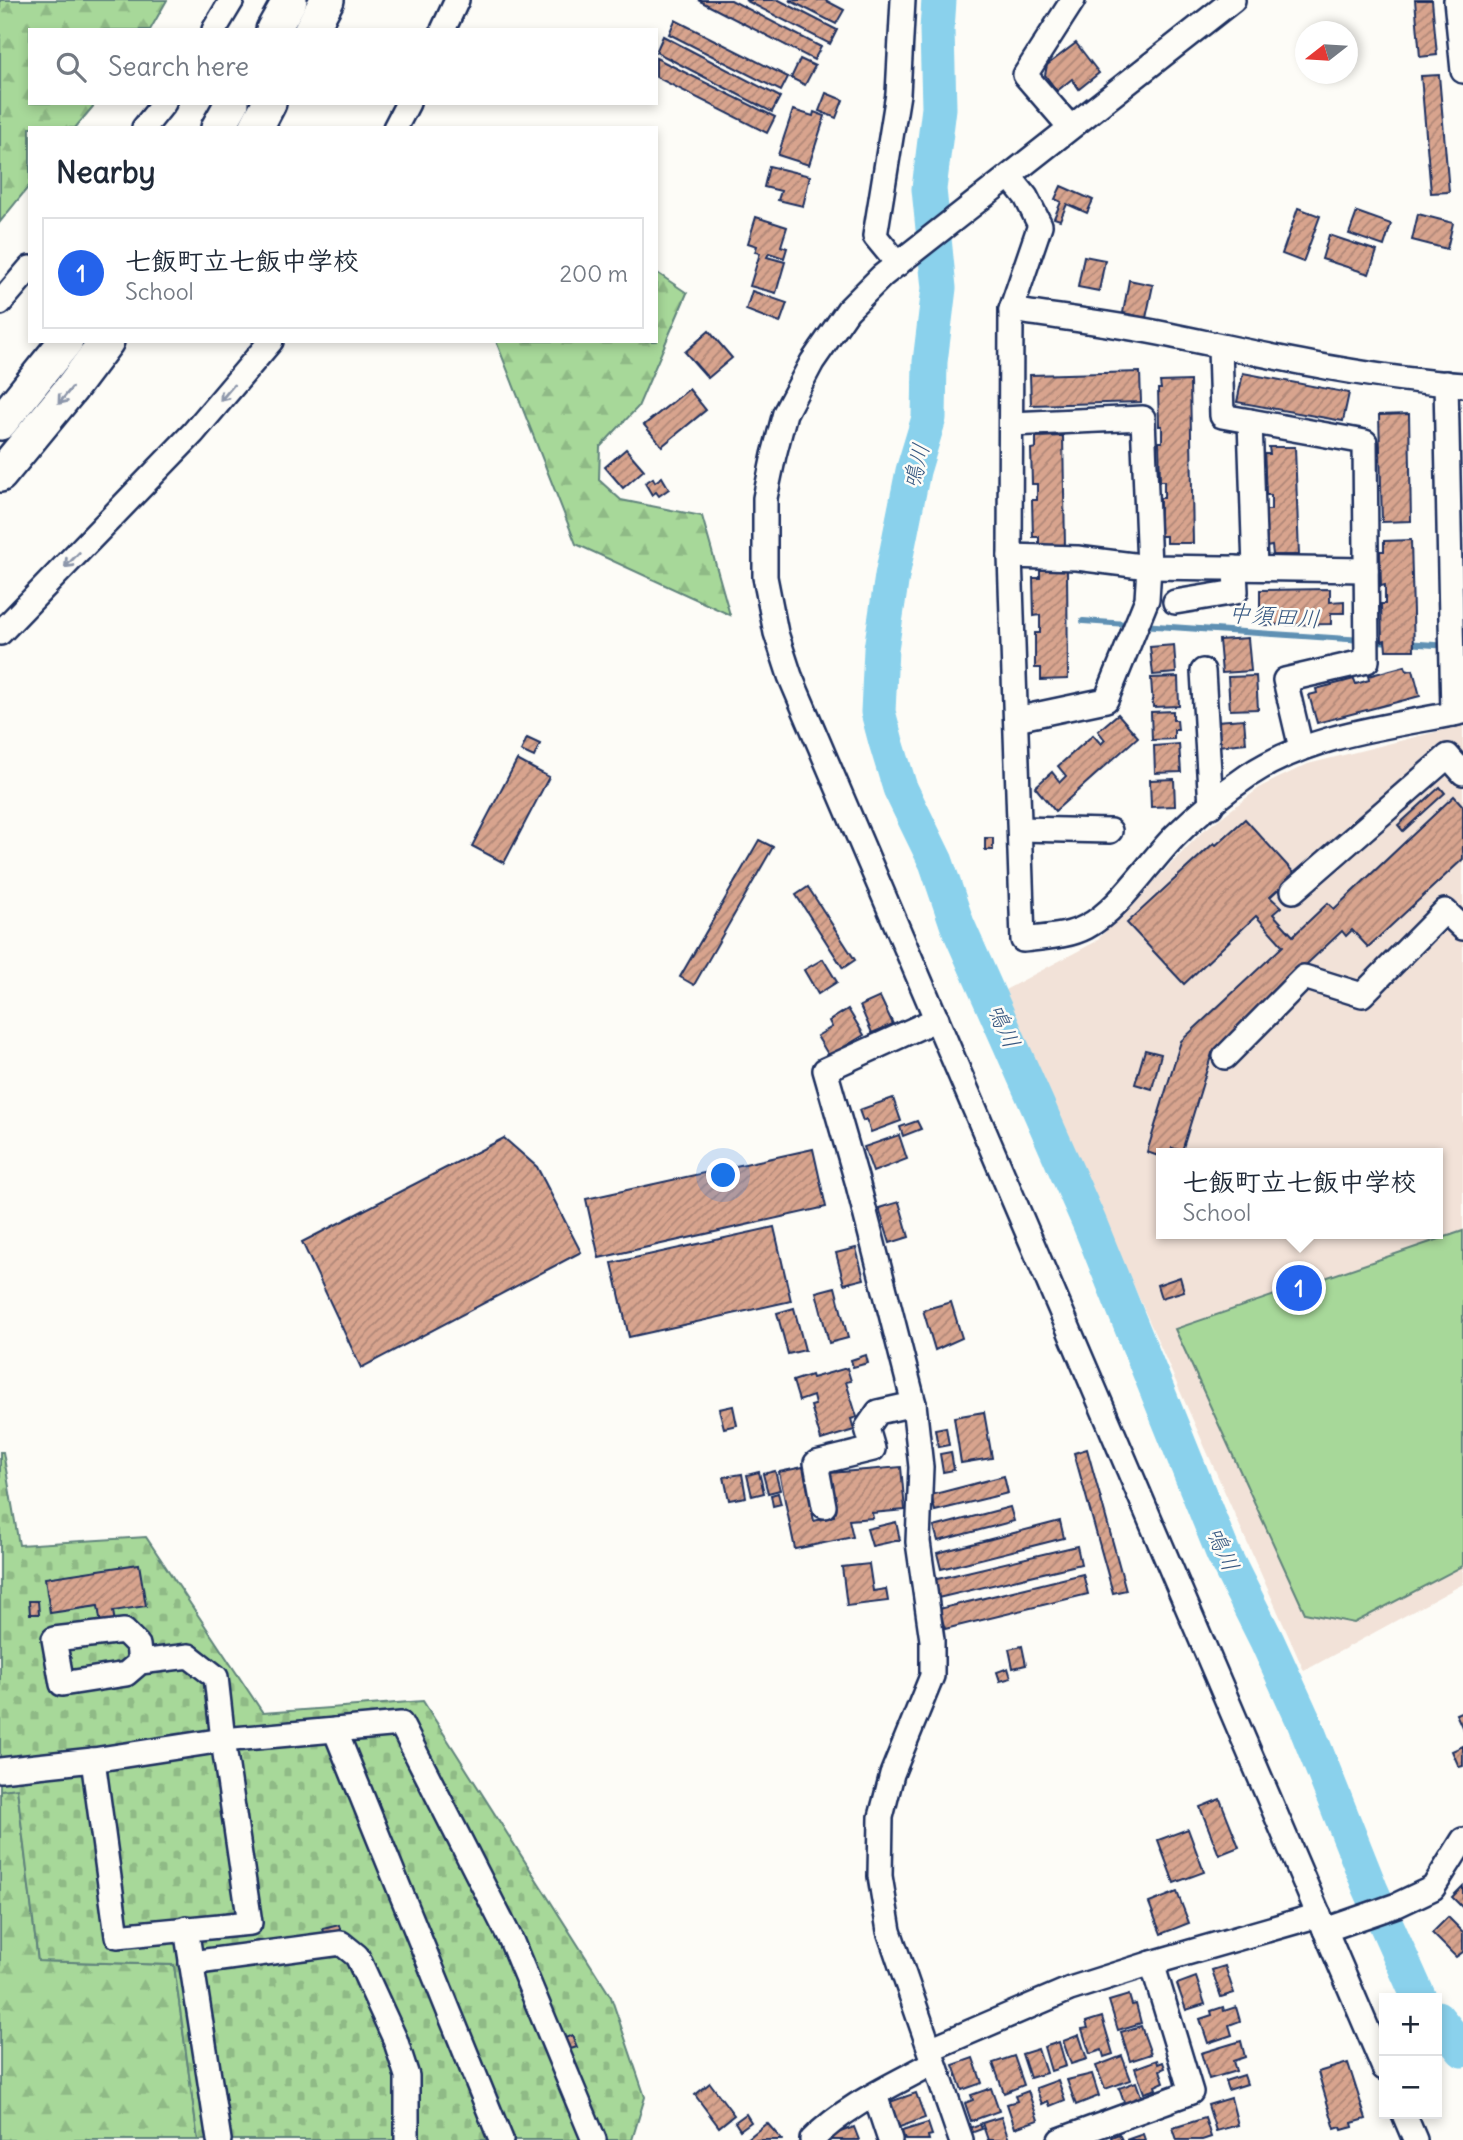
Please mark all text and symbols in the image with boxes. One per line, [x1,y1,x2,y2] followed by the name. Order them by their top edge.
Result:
[1295,21,1358,84] north arrow
[28,28,658,105] search box
[52,48,90,86] icon: search
[108,50,249,83] text: Search here
[56,153,156,191] text: Nearby
[125,244,359,277] text: 七飯町立七飯中学校
[76,259,86,288] text: 1
[559,259,628,288] text: 200 m
[125,277,194,306] text: School
[219,384,235,402] one-way arrow
[58,386,73,404] one-way arrow
[896,440,935,492] water label: 鳴川
[64,551,81,568] one-way arrow
[1227,598,1321,633] water label: 中須田川
[982,999,1027,1053] water label: 鳴川
[1156,1148,1443,1239] popup
[706,1158,740,1192] your location
[1182,1165,1417,1198] text: 七飯町立七飯中学校
[1182,1198,1251,1227] text: School
[1276,1262,1322,1314] pin: 1
[1201,1522,1246,1576] water label: 鳴川
[1379,1993,1442,2119] map controls
[1379,1993,1442,2056] button: +
[1379,2056,1442,2119] button: −

